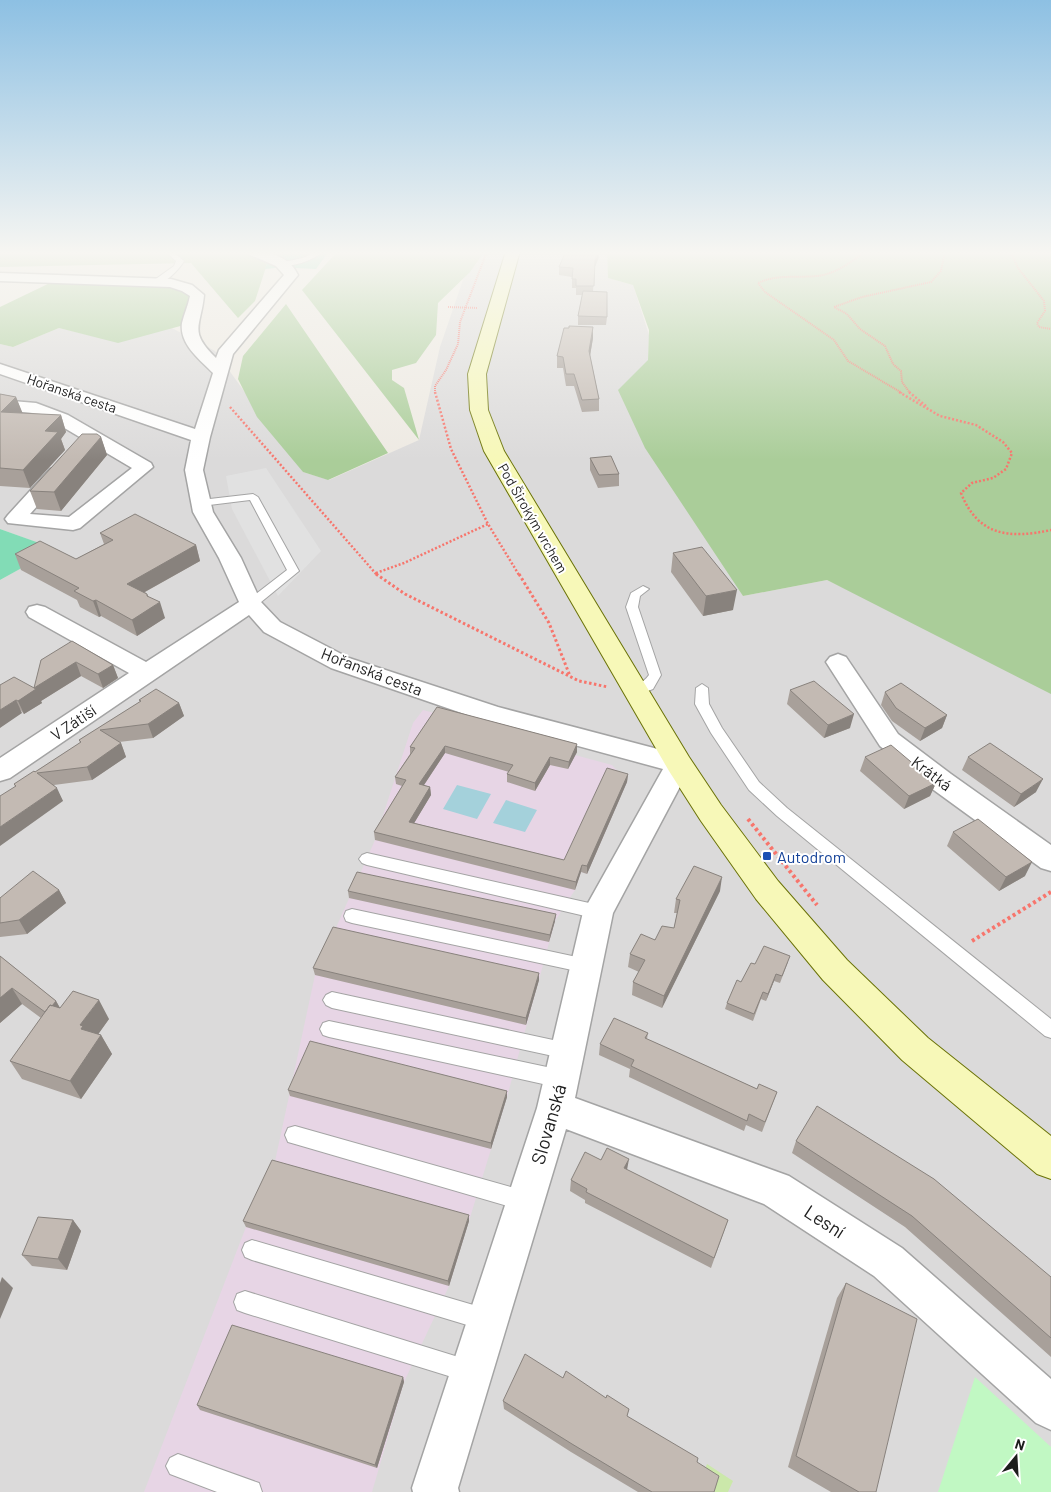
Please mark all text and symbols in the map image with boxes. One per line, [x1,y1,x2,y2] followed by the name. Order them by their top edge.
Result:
[25,370,119,416] street label: Hořanská cesta
[495,460,571,576] street label: Pod Širokým vrchem
[319,643,425,699] street label: Hořanská cesta
[47,700,100,744] street label: V Zátiší
[908,752,956,794] street label: Krátká
[777,847,846,866] place label: Autodrom
[761,850,773,862] marker: Autodrom
[526,1081,570,1167] street label: Slovanská
[800,1199,850,1243] street label: Lesní
[991,1432,1041,1482] north arrow
[1013,1435,1027,1454] text: N

